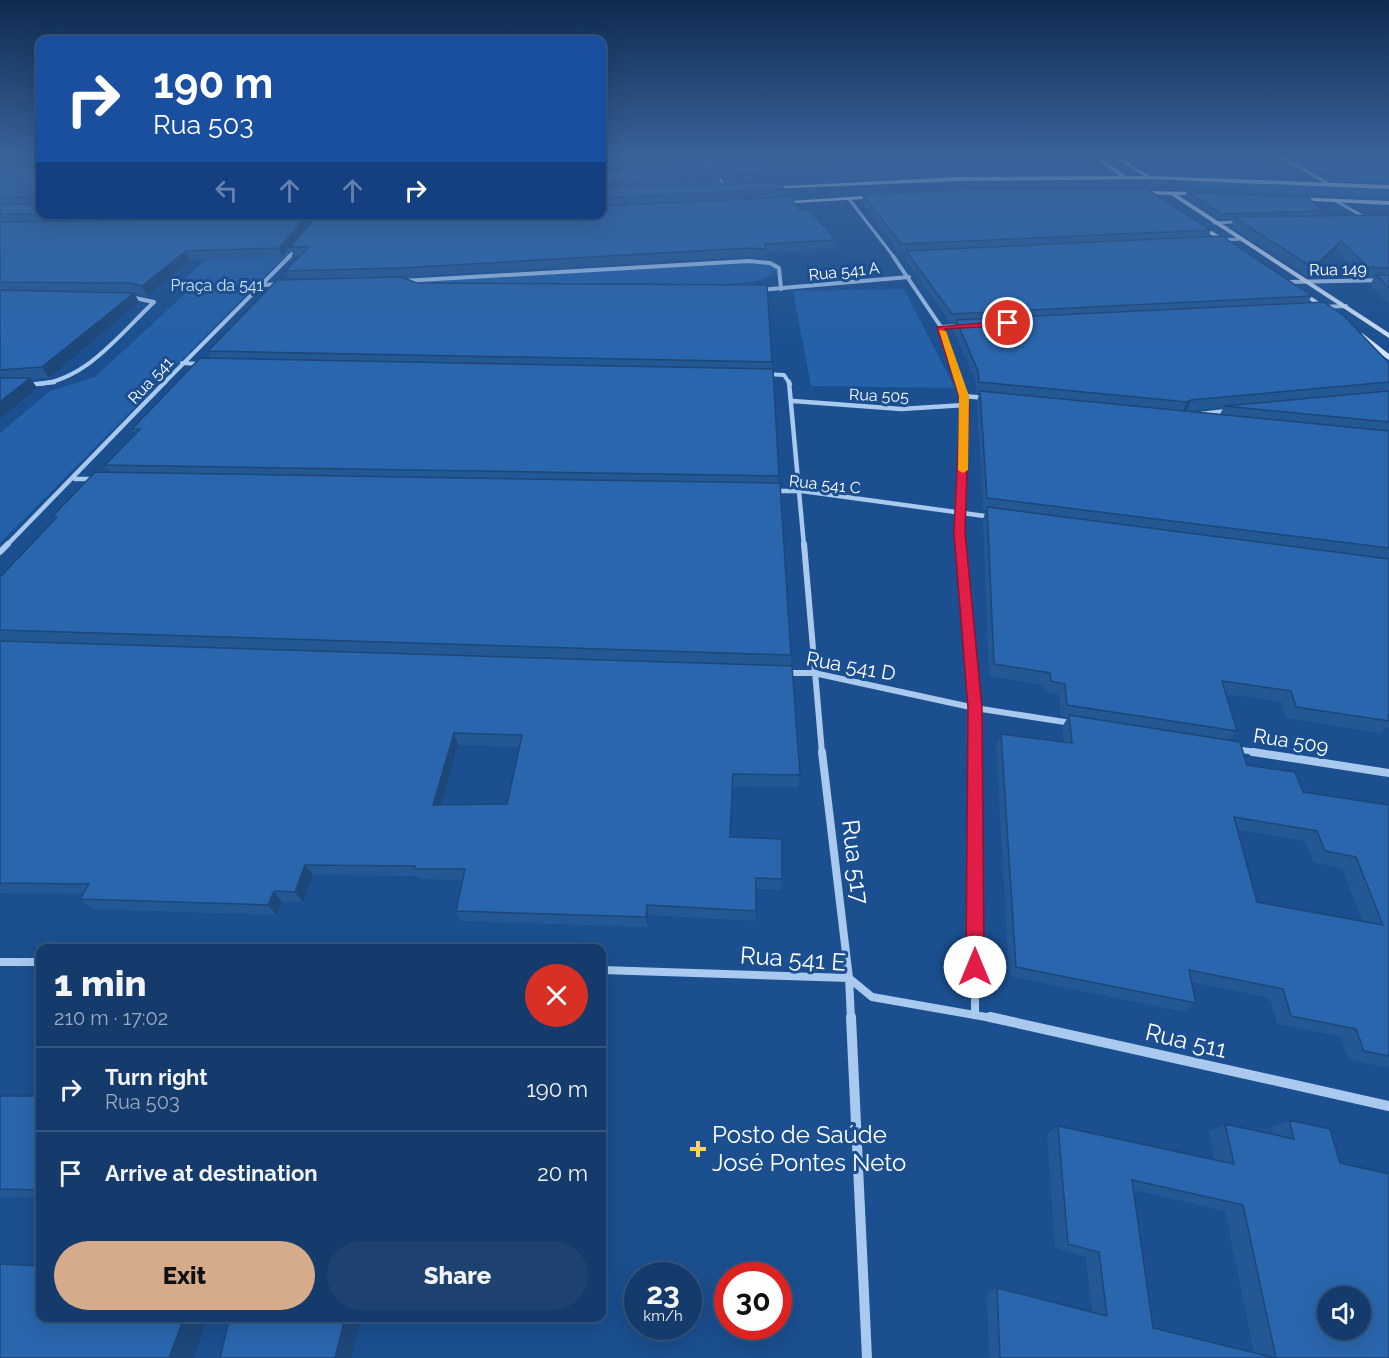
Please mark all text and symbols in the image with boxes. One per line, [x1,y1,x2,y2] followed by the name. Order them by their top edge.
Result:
[153,59,273,108] text: 190 m
[54,60,132,138] icon: right
[153,109,254,140] text: Rua 503
[210,174,243,207] icon: left
[273,174,306,207] icon: ahead
[336,174,369,207] icon: ahead
[399,174,432,207] icon: right
[808,258,881,285] street label: Rua 541 A
[1309,259,1367,280] street label: Rua 149
[171,276,264,295] park label: Praça da 541
[982,297,1033,348] pin
[991,306,1024,339] icon: arrive
[124,353,177,408] street label: Rua 541
[849,385,909,406] street label: Rua 505
[788,471,862,498] street label: Rua 541 C
[804,646,898,686] street label: Rua 541 D
[1252,723,1330,759] street label: Rua 509
[836,818,875,906] street label: Rua 517
[943,935,1007,999] position arrow
[739,940,847,977] street label: Rua 541 E
[54,962,146,1004] text: 1 min
[525,964,588,1027] button: close
[54,1006,168,1030] text: 210 m · 17:02
[1143,1017,1230,1064] street label: Rua 511
[105,1064,208,1090] text: Turn right
[54,1073,87,1106] icon: right
[526,1076,588,1102] text: 190 m
[105,1090,180,1114] text: Rua 503
[712,1120,906,1177] place label: Posto de Saúde José Pontes Neto
[689,1140,707,1158] marker: Posto de Saúde José Pontes Neto
[54,1157,87,1190] icon: arrive
[105,1160,318,1186] text: Arrive at destination
[537,1160,588,1186] text: 20 m
[54,1241,315,1310] button: Exit
[327,1241,588,1310] button: Share
[714,1262,792,1340] speed limit sign: 30
[646,1276,680,1311] text: 23
[1317,1286,1371,1340] map controls
[1317,1286,1371,1340] button: sound
[643,1307,683,1325] text: km/h

